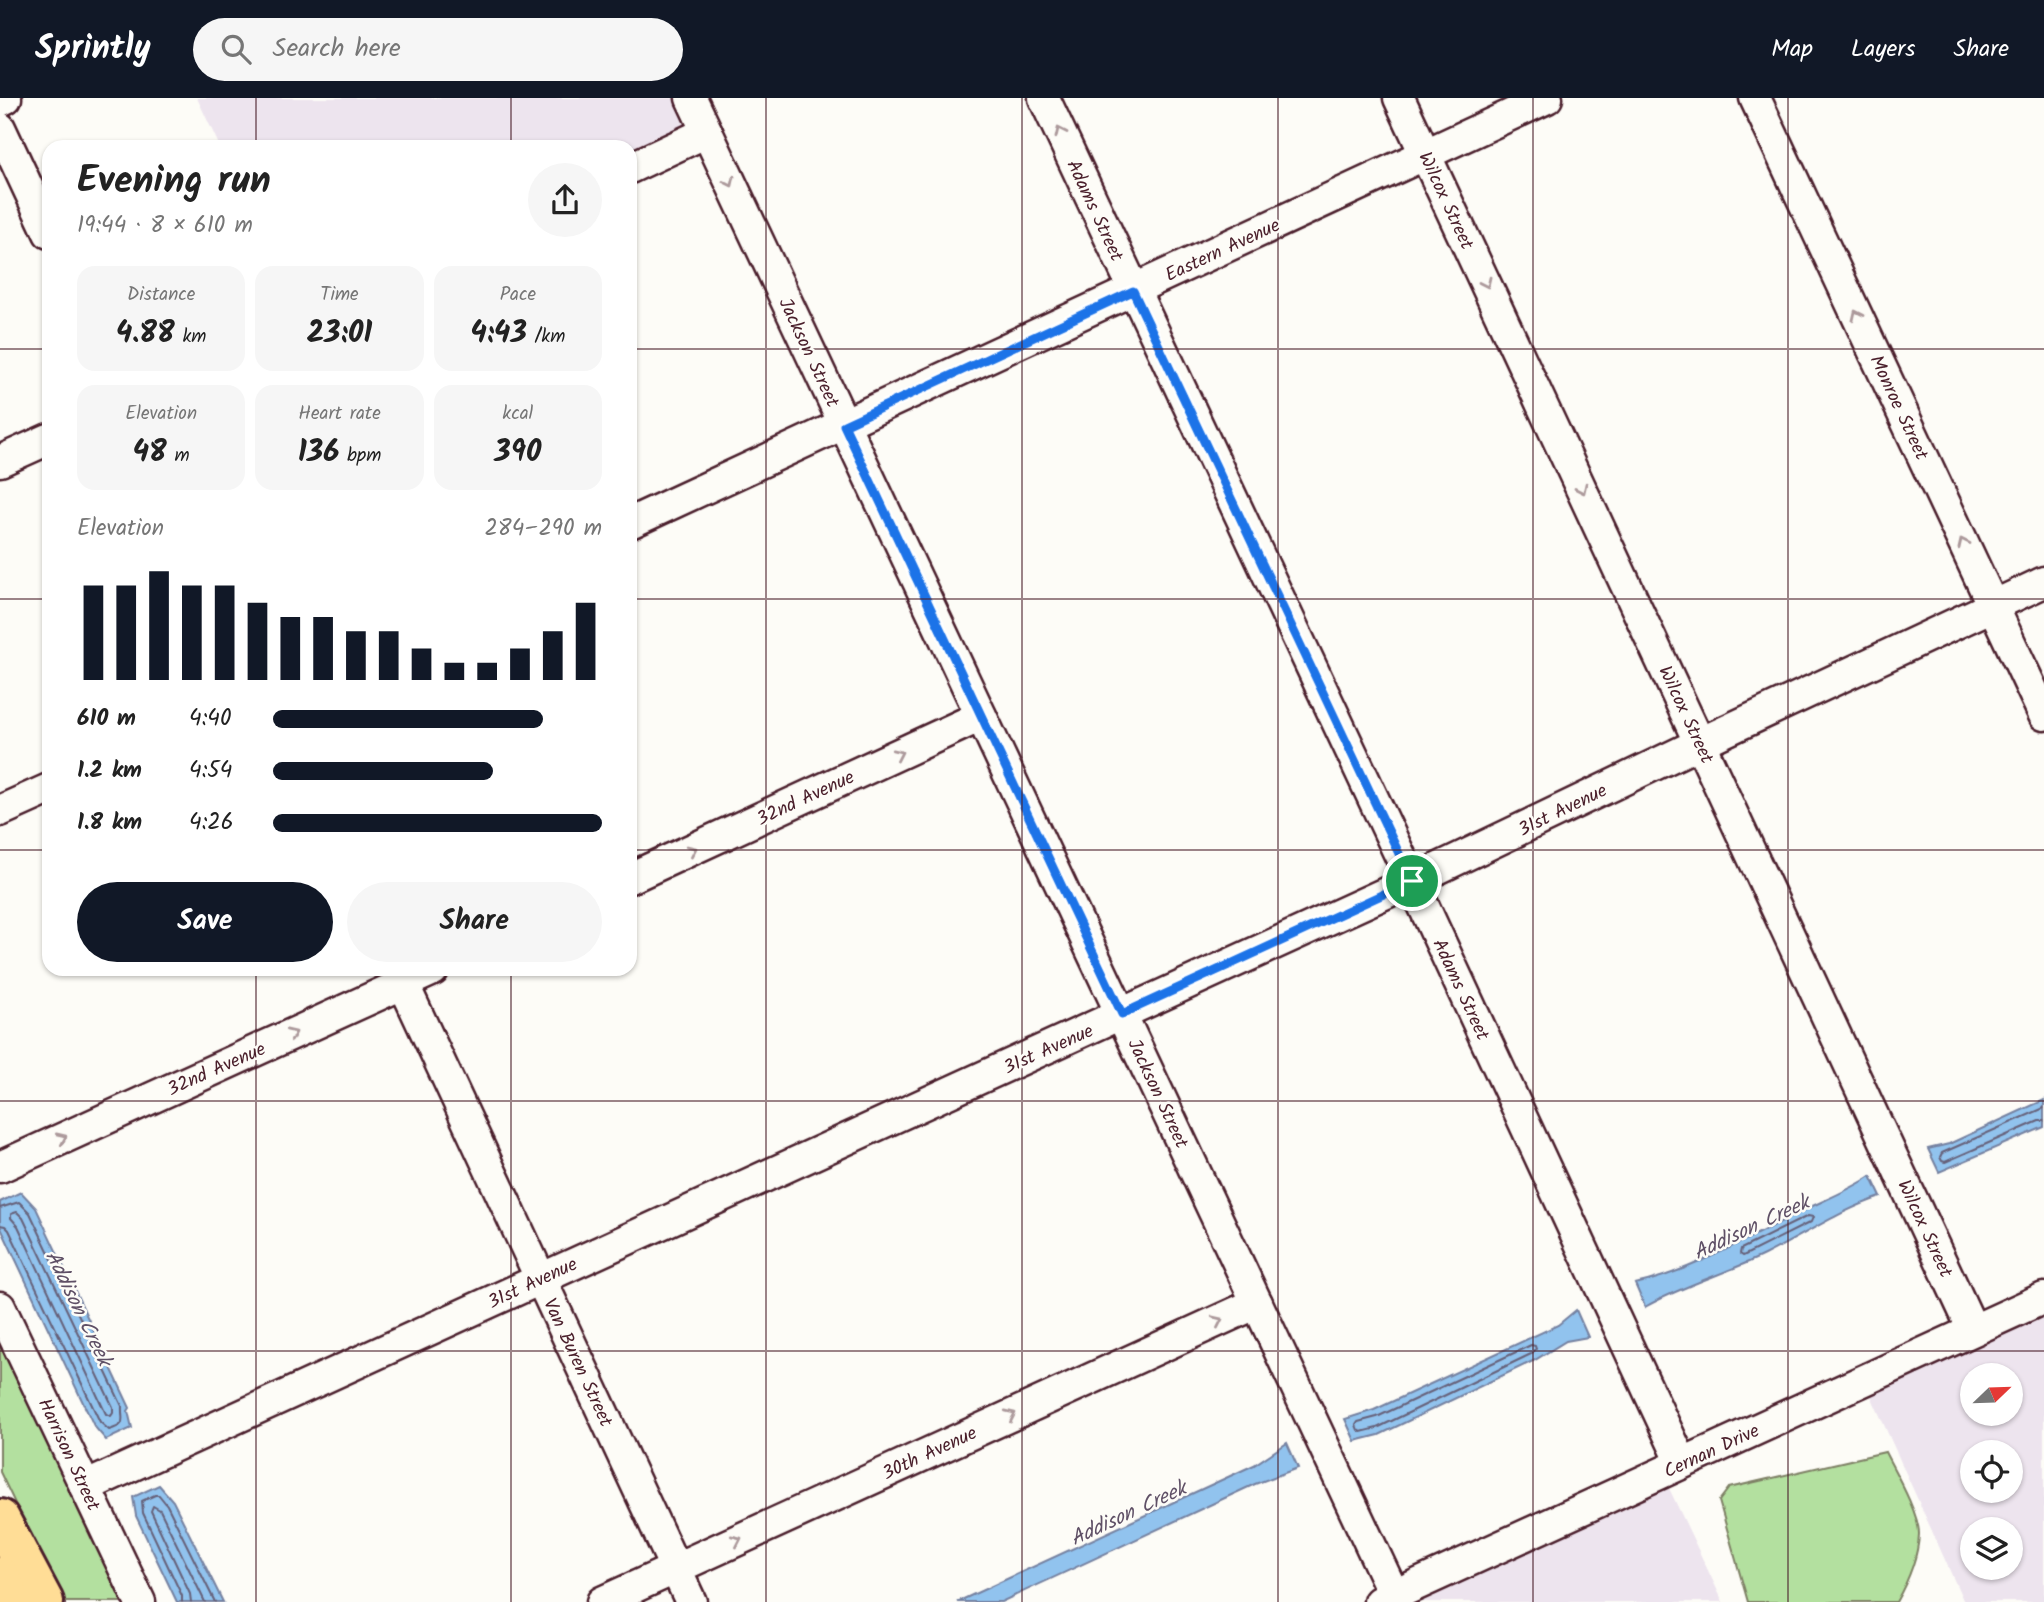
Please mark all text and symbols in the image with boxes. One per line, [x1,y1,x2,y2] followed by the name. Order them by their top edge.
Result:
[193,18,683,81] search box
[35,23,151,76] text: Sprintly
[273,28,401,70] text: Search here
[217,30,255,68] icon: search
[1771,30,1813,69] text: Map
[1851,30,1915,69] text: Layers
[1953,30,2009,69] text: Share
[1054,127,1068,139] one-way arrow
[1409,147,1481,255] street label: Wilcox Street
[77,152,271,212] text: Evening run
[1058,155,1131,267] street label: Adams Street
[528,163,602,237] button: share
[722,175,736,187] one-way arrow
[77,208,253,244] text: 19:44 · 8 × 610 m
[1160,211,1286,291] street label: Eastern Avenue
[1477,276,1491,288] one-way arrow
[127,280,195,310] text: Distance
[320,280,359,310] text: Time
[500,280,536,310] text: Pace
[770,293,847,413] street label: Jackson Street
[116,310,175,358] text: 4.88
[307,310,372,358] text: 23:01
[470,310,527,358] text: 4:43
[1851,310,1865,322] one-way arrow
[175,322,206,352] text: km
[527,322,565,352] text: /km
[1861,350,1936,466] street label: Monroe Street
[125,399,197,429] text: Elevation
[298,399,381,429] text: Heart rate
[502,399,533,429] text: kcal
[133,429,167,477] text: 48
[298,429,339,477] text: 136
[494,429,541,477] text: 390
[167,441,190,471] text: m
[339,441,381,471] text: bpm
[1574,482,1588,494] one-way arrow
[77,511,164,547] text: Elevation
[484,511,602,547] text: 284–290 m
[1958,538,1972,551] one-way arrow
[1649,661,1721,769] street label: Wilcox Street
[77,701,136,737] text: 610 m
[189,701,232,737] text: 4:40
[891,748,904,762] one-way arrow
[77,753,142,789] text: 1.2 km
[189,753,232,789] text: 4:54
[752,763,860,835] street label: 32nd Avenue
[1513,776,1613,845] street label: 31st Avenue
[77,805,142,841] text: 1.8 km
[189,805,233,841] text: 4:26
[685,844,697,858] one-way arrow
[1382,851,1442,911] pin
[1393,862,1431,900] icon: arrive
[77,882,333,962] button: Save
[347,882,602,962] button: Share
[1424,934,1497,1046] street label: Adams Street
[999,1016,1099,1083] street label: 31st Avenue
[284,1028,297,1042] one-way arrow
[1119,1034,1196,1154] street label: Jackson Street
[163,1035,271,1105] street label: 32nd Avenue
[55,1132,67,1146] one-way arrow
[1888,1175,1960,1283] street label: Wilcox Street
[1688,1186,1818,1270] water label: Addison Creek
[35,1245,121,1375] water label: Addison Creek
[483,1250,583,1318] street label: 31st Avenue
[534,1294,620,1433] street label: Van Buren Street
[1211,1315,1223,1329] one-way arrow
[1960,1363,2023,1426] north arrow
[1960,1363,2023,1580] map controls
[29,1394,108,1517] street label: Harrison Street
[1004,1409,1016,1423] one-way arrow
[1659,1416,1765,1487] street label: Cernan Drive
[878,1419,983,1489] street label: 30th Avenue
[1960,1440,2023,1503] button: locate
[1065,1472,1195,1556] water label: Addison Creek
[1960,1517,2023,1580] button: layers
[730,1534,742,1548] one-way arrow

